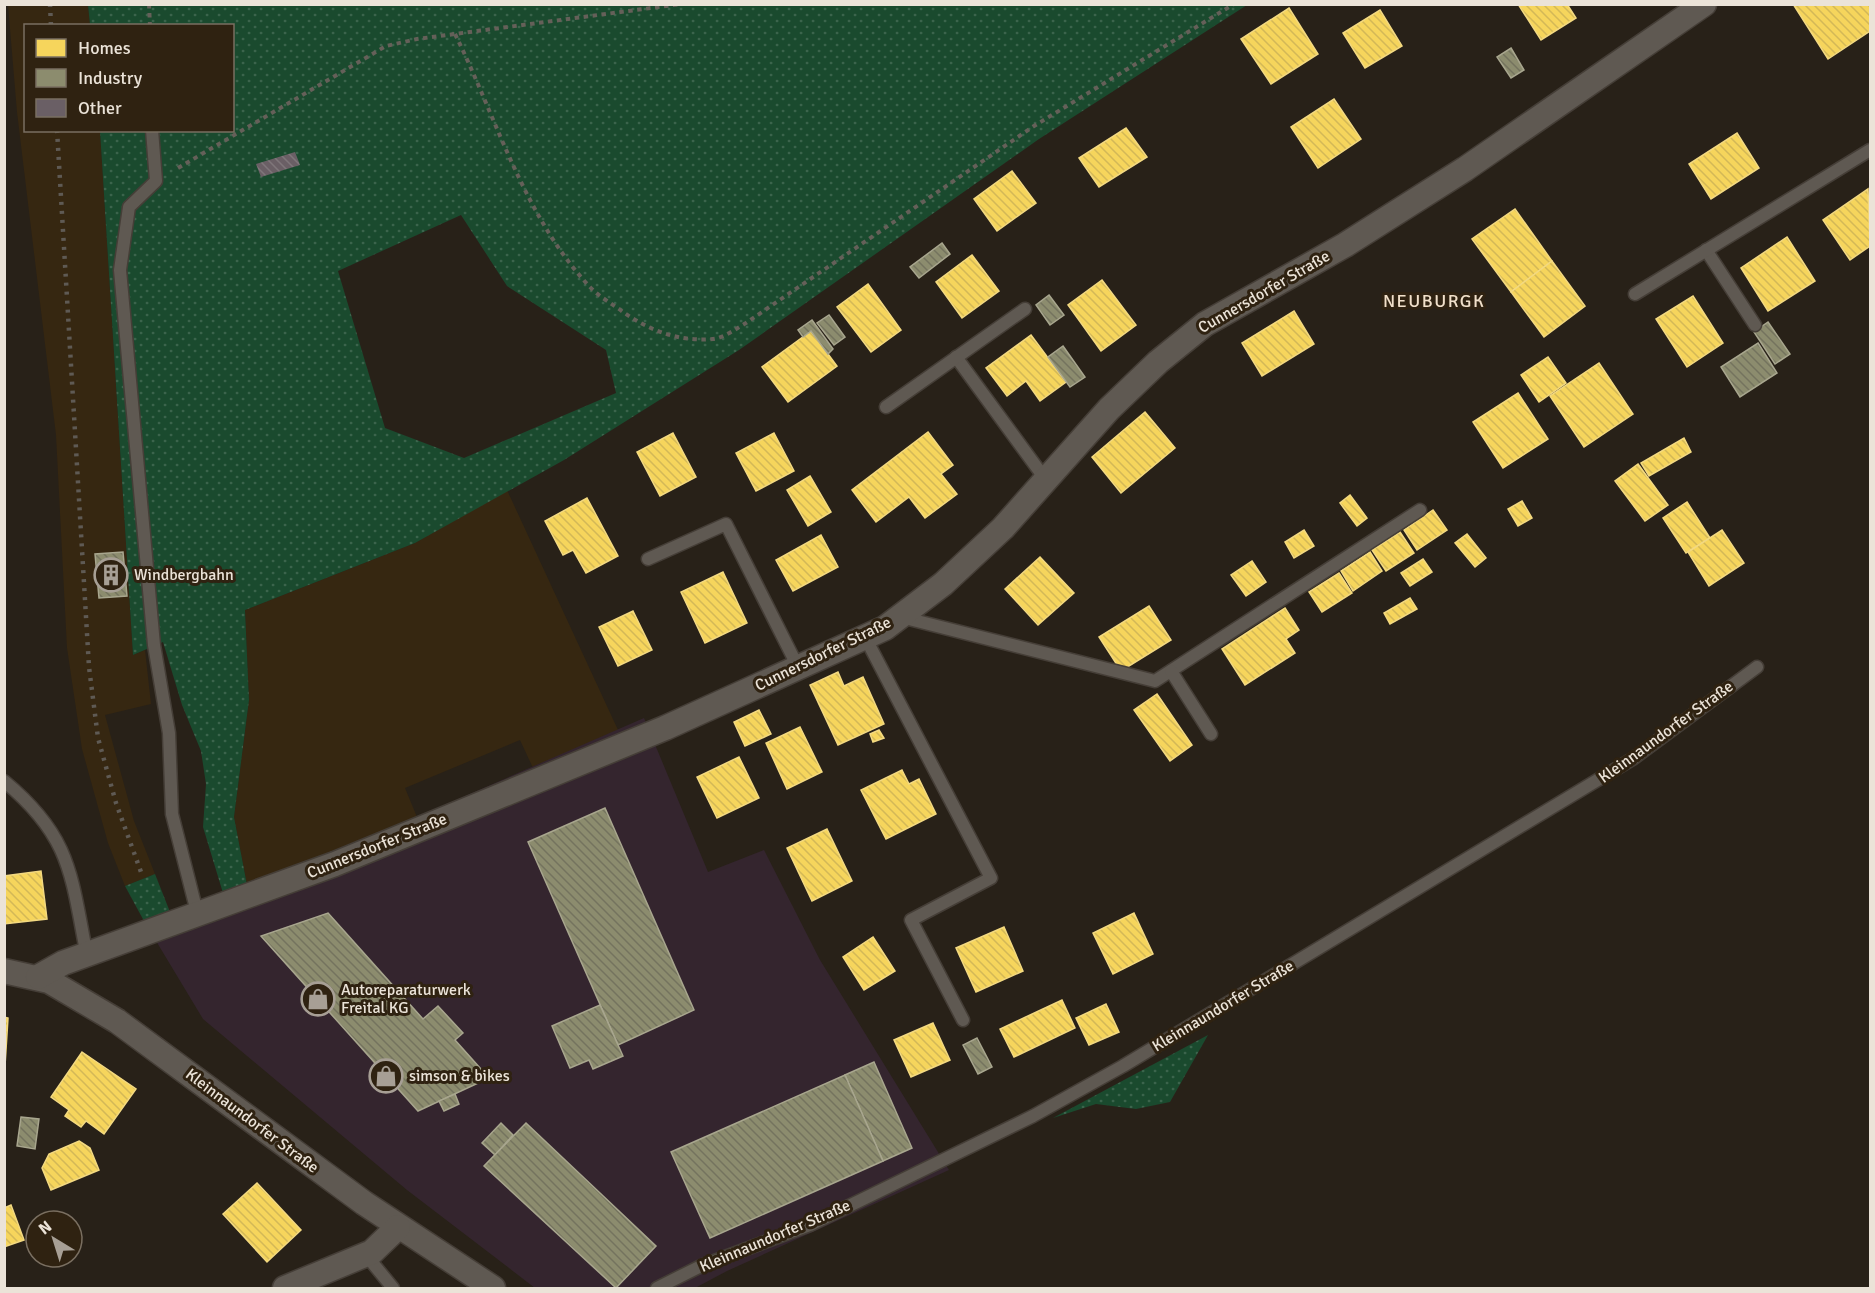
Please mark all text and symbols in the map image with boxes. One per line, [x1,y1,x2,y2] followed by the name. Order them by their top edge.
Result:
[24,24,234,132] legend
[78,37,131,59] text: Homes
[78,67,143,89] text: Industry
[78,97,122,119] text: Other
[1195,246,1333,338] street label: Cunnersdorfer Straße
[1383,290,1485,312] district label: NEUBURGK
[93,557,129,593] building icon: Windbergbahn
[134,565,234,585] place label: Windbergbahn
[752,612,894,696] street label: Cunnersdorfer Straße
[1595,676,1737,788] street label: Kleinnaundorfer Straße
[304,809,450,883] street label: Cunnersdorfer Straße
[1149,956,1297,1056] street label: Kleinnaundorfer Straße
[341,980,471,1018] place label: Autoreparaturwerk Freital KG
[300,981,336,1017] shop icon: Autoreparaturwerk Freital KG
[368,1058,404,1094] shop icon: simson & bikes
[181,1064,323,1178] street label: Kleinnaundorfer Straße
[409,1066,510,1086] place label: simson & bikes
[697,1195,853,1277] street label: Kleinnaundorfer Straße
[24,1209,84,1269] north arrow
[35,1217,56,1239] text: N

